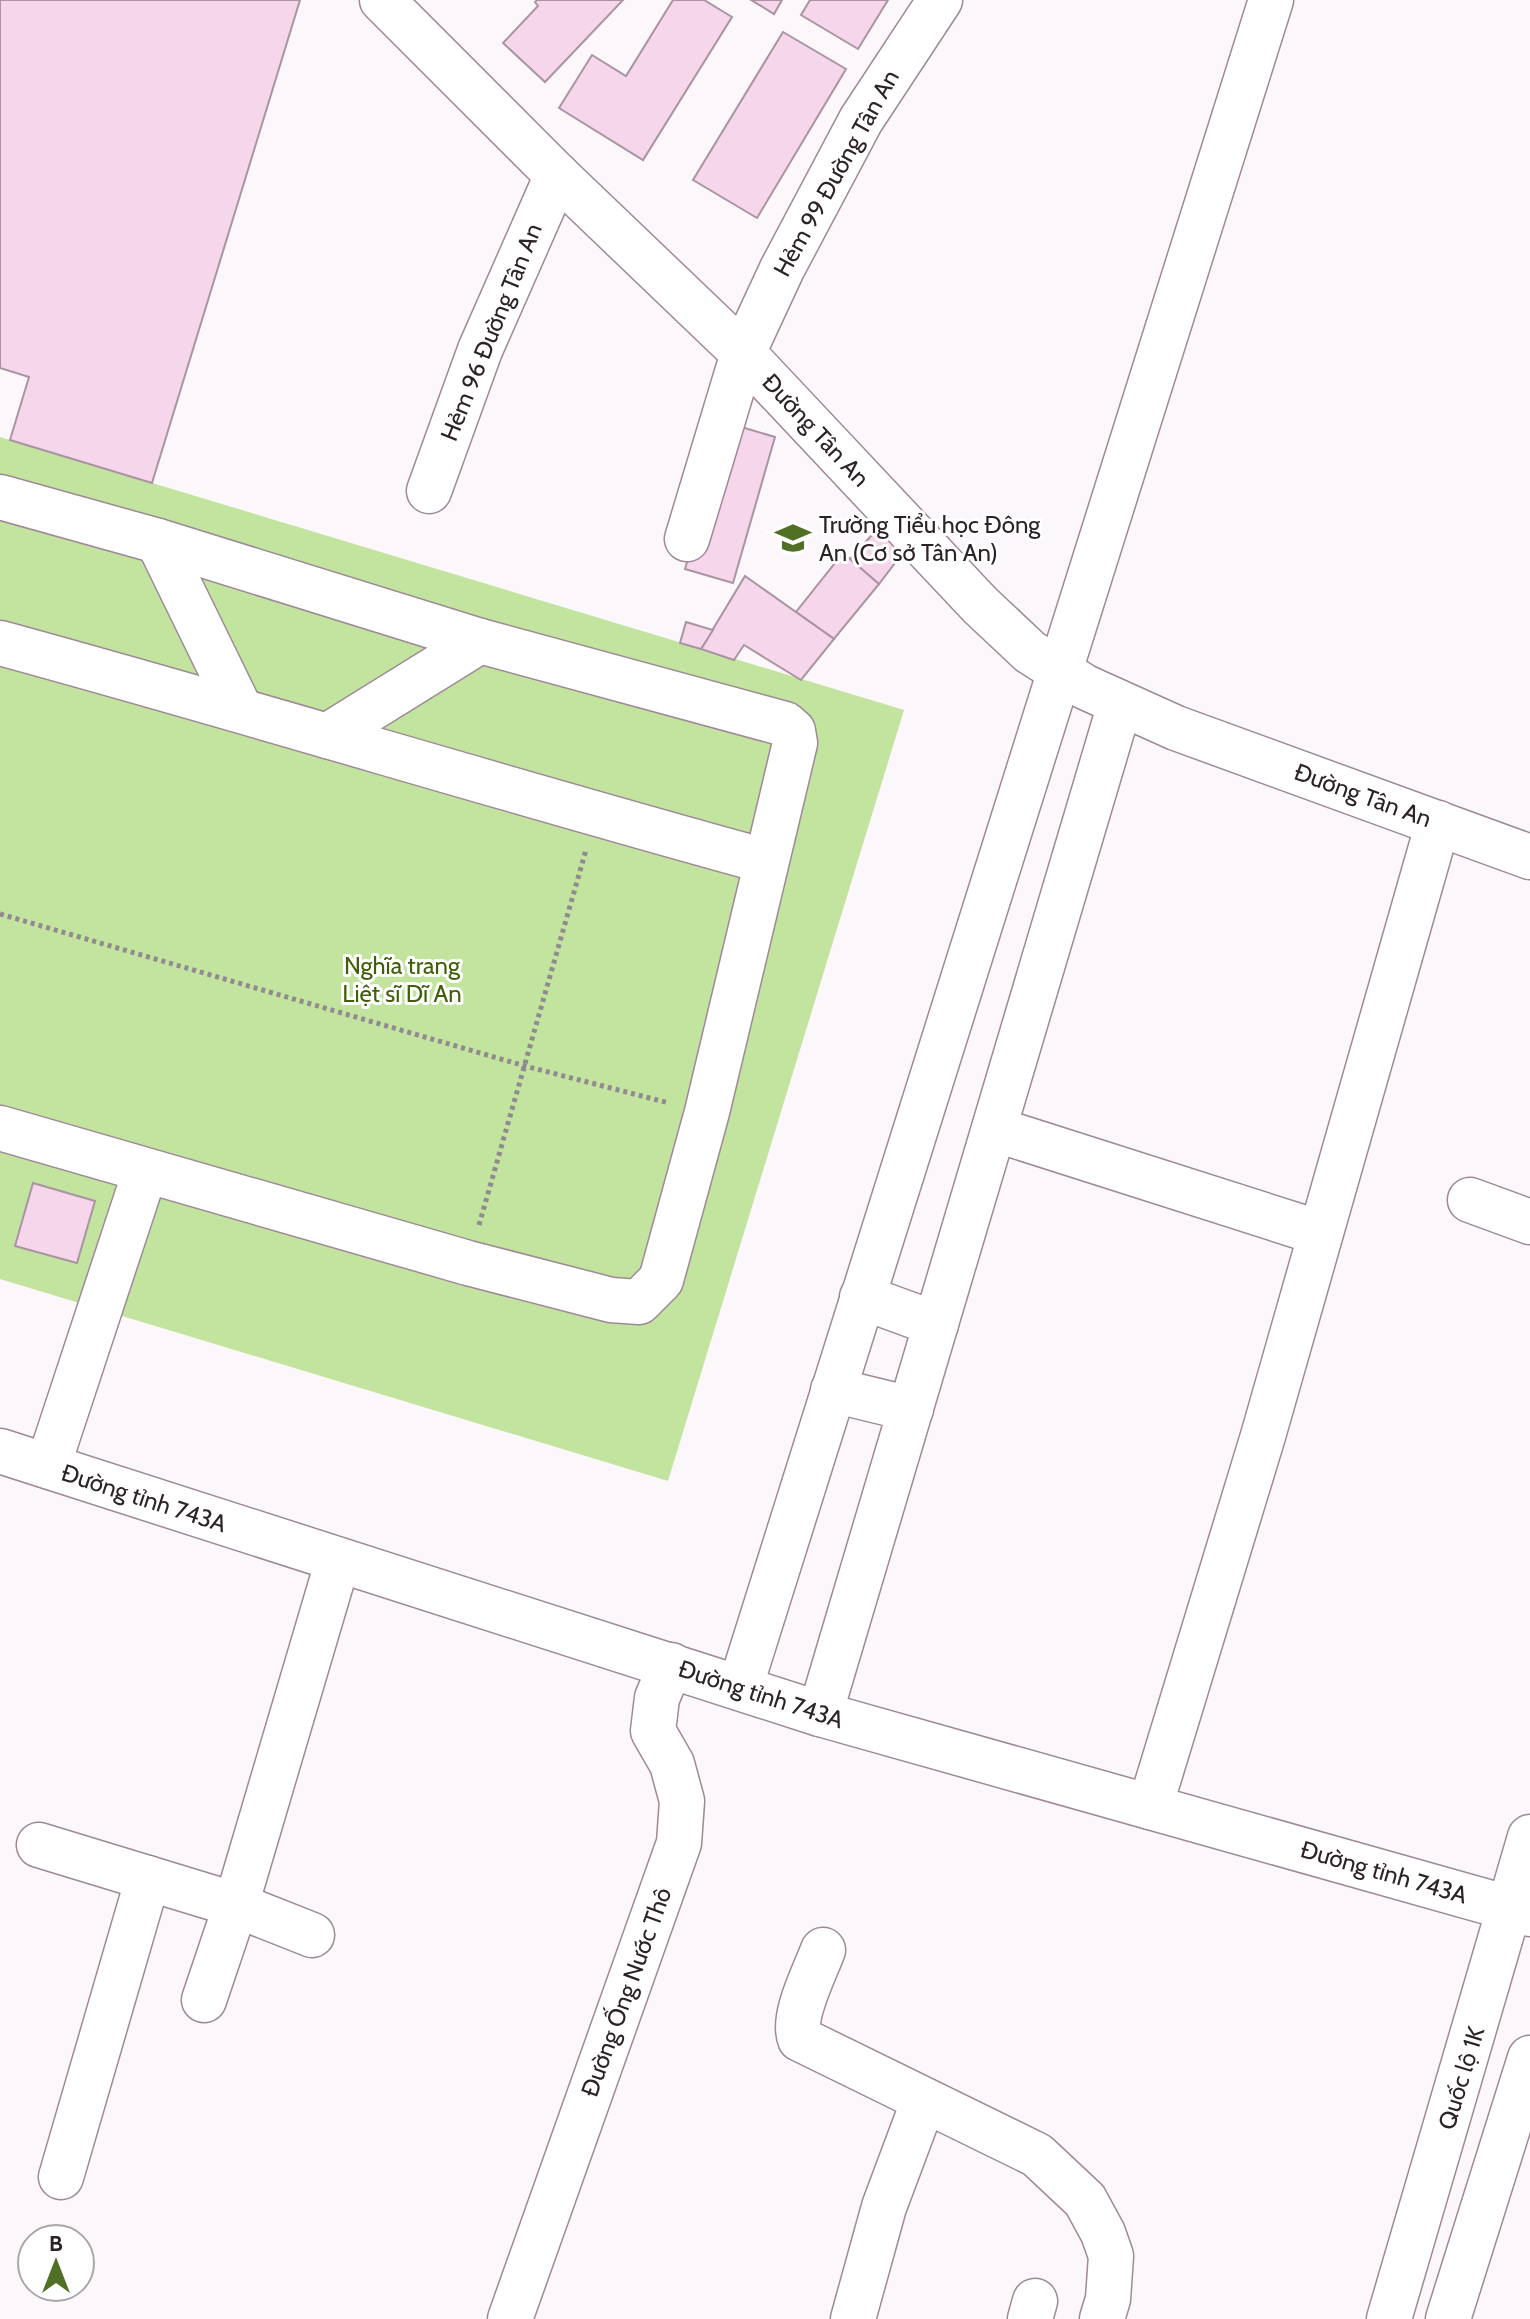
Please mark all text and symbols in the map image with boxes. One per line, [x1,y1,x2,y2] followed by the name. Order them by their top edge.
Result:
[767,65,905,281] street label: Hẻm 99 Đường Tân An
[434,219,548,445] street label: Hẻm 96 Đường Tân An
[756,367,876,493] street label: Đường Tân An
[819,510,1041,567] place label: Trường Tiểu học Đông An (Cơ sở Tân An)
[774,519,812,557] school or university icon: Trường Tiểu học Đông An (Cơ sở Tân An)
[1290,757,1436,833] street label: Đường Tân An
[342,951,462,1008] park label: Nghĩa trang Liệt sĩ Dĩ An
[58,1458,230,1538] street label: Đường tỉnh 743A
[675,1654,847,1734] street label: Đường tỉnh 743A
[1297,1834,1471,1910] street label: Đường tỉnh 743A
[573,1883,677,2101] street label: Đường Ống Nước Thô
[1432,2023,1490,2133] street label: Quốc lộ 1K
[16,2223,96,2303] north arrow
[49,2230,63,2257] text: B

